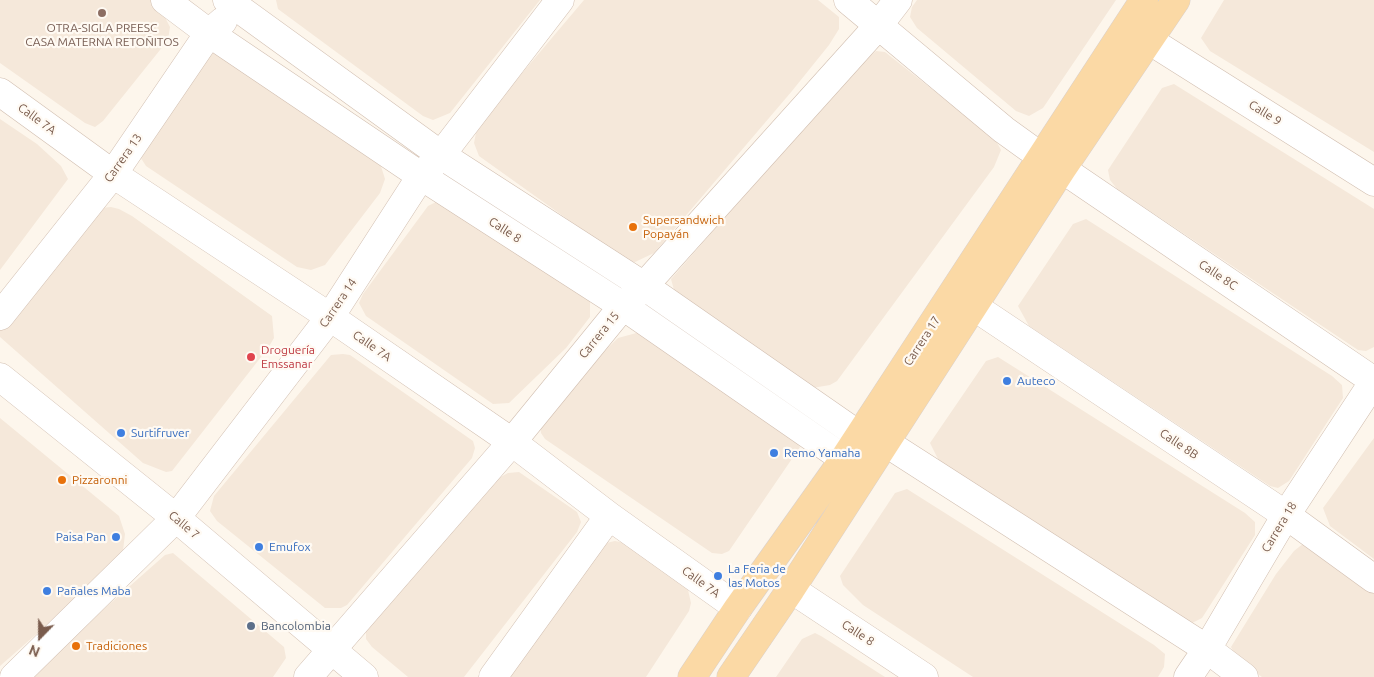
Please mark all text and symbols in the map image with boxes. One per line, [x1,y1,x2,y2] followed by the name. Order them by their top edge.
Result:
[96,7,108,19] marker: OTRA-SIGLA PREESC CASA MATERNA RETOÑITOS
[25,21,179,49] place label: OTRA-SIGLA PREESC CASA MATERNA RETOÑITOS
[1246,97,1284,129] street label: Calle 9
[15,100,59,138] street label: Calle 7A
[101,131,145,185] street label: Carrera 13
[643,213,724,241] place label: Supersandwich Popayán
[486,214,524,246] street label: Calle 8
[627,221,639,233] marker: Supersandwich Popayán
[1196,257,1240,293] street label: Calle 8C
[316,276,360,330] street label: Carrera 14
[576,309,622,361] street label: Carrera 15
[901,313,943,369] street label: Carrera 17
[350,328,394,364] street label: Calle 7A
[261,343,315,371] place label: Droguería Emssanar
[245,351,257,363] marker: Droguería Emssanar
[1017,374,1056,388] place label: Auteco
[1001,375,1013,387] marker: Auteco
[131,426,189,440] place label: Surtifruver
[1157,426,1201,462] street label: Calle 8B
[115,427,127,439] marker: Surtifruver
[784,446,860,460] place label: Remo Yamaha
[768,447,780,459] marker: Remo Yamaha
[72,473,127,487] place label: Pizzaronni
[56,474,68,486] marker: Pizzaronni
[1258,499,1300,555] street label: Carrera 18
[166,508,202,542] street label: Calle 7
[56,530,106,544] place label: Paisa Pan
[110,531,122,543] marker: Paisa Pan
[269,540,310,554] place label: Emufox
[253,541,265,553] marker: Emufox
[728,562,786,590] place label: La Feria de las Motos
[679,563,723,601] street label: Calle 7A
[712,570,724,582] marker: La Feria de las Motos
[57,584,131,598] place label: Pañales Maba
[41,585,53,597] marker: Pañales Maba
[15,612,65,662] north arrow
[839,617,877,649] street label: Calle 8
[261,619,331,633] place label: Bancolombia
[245,620,257,632] marker: Bancolombia
[86,639,147,653] place label: Tradiciones
[70,640,82,652] marker: Tradiciones
[27,642,42,660] text: N

